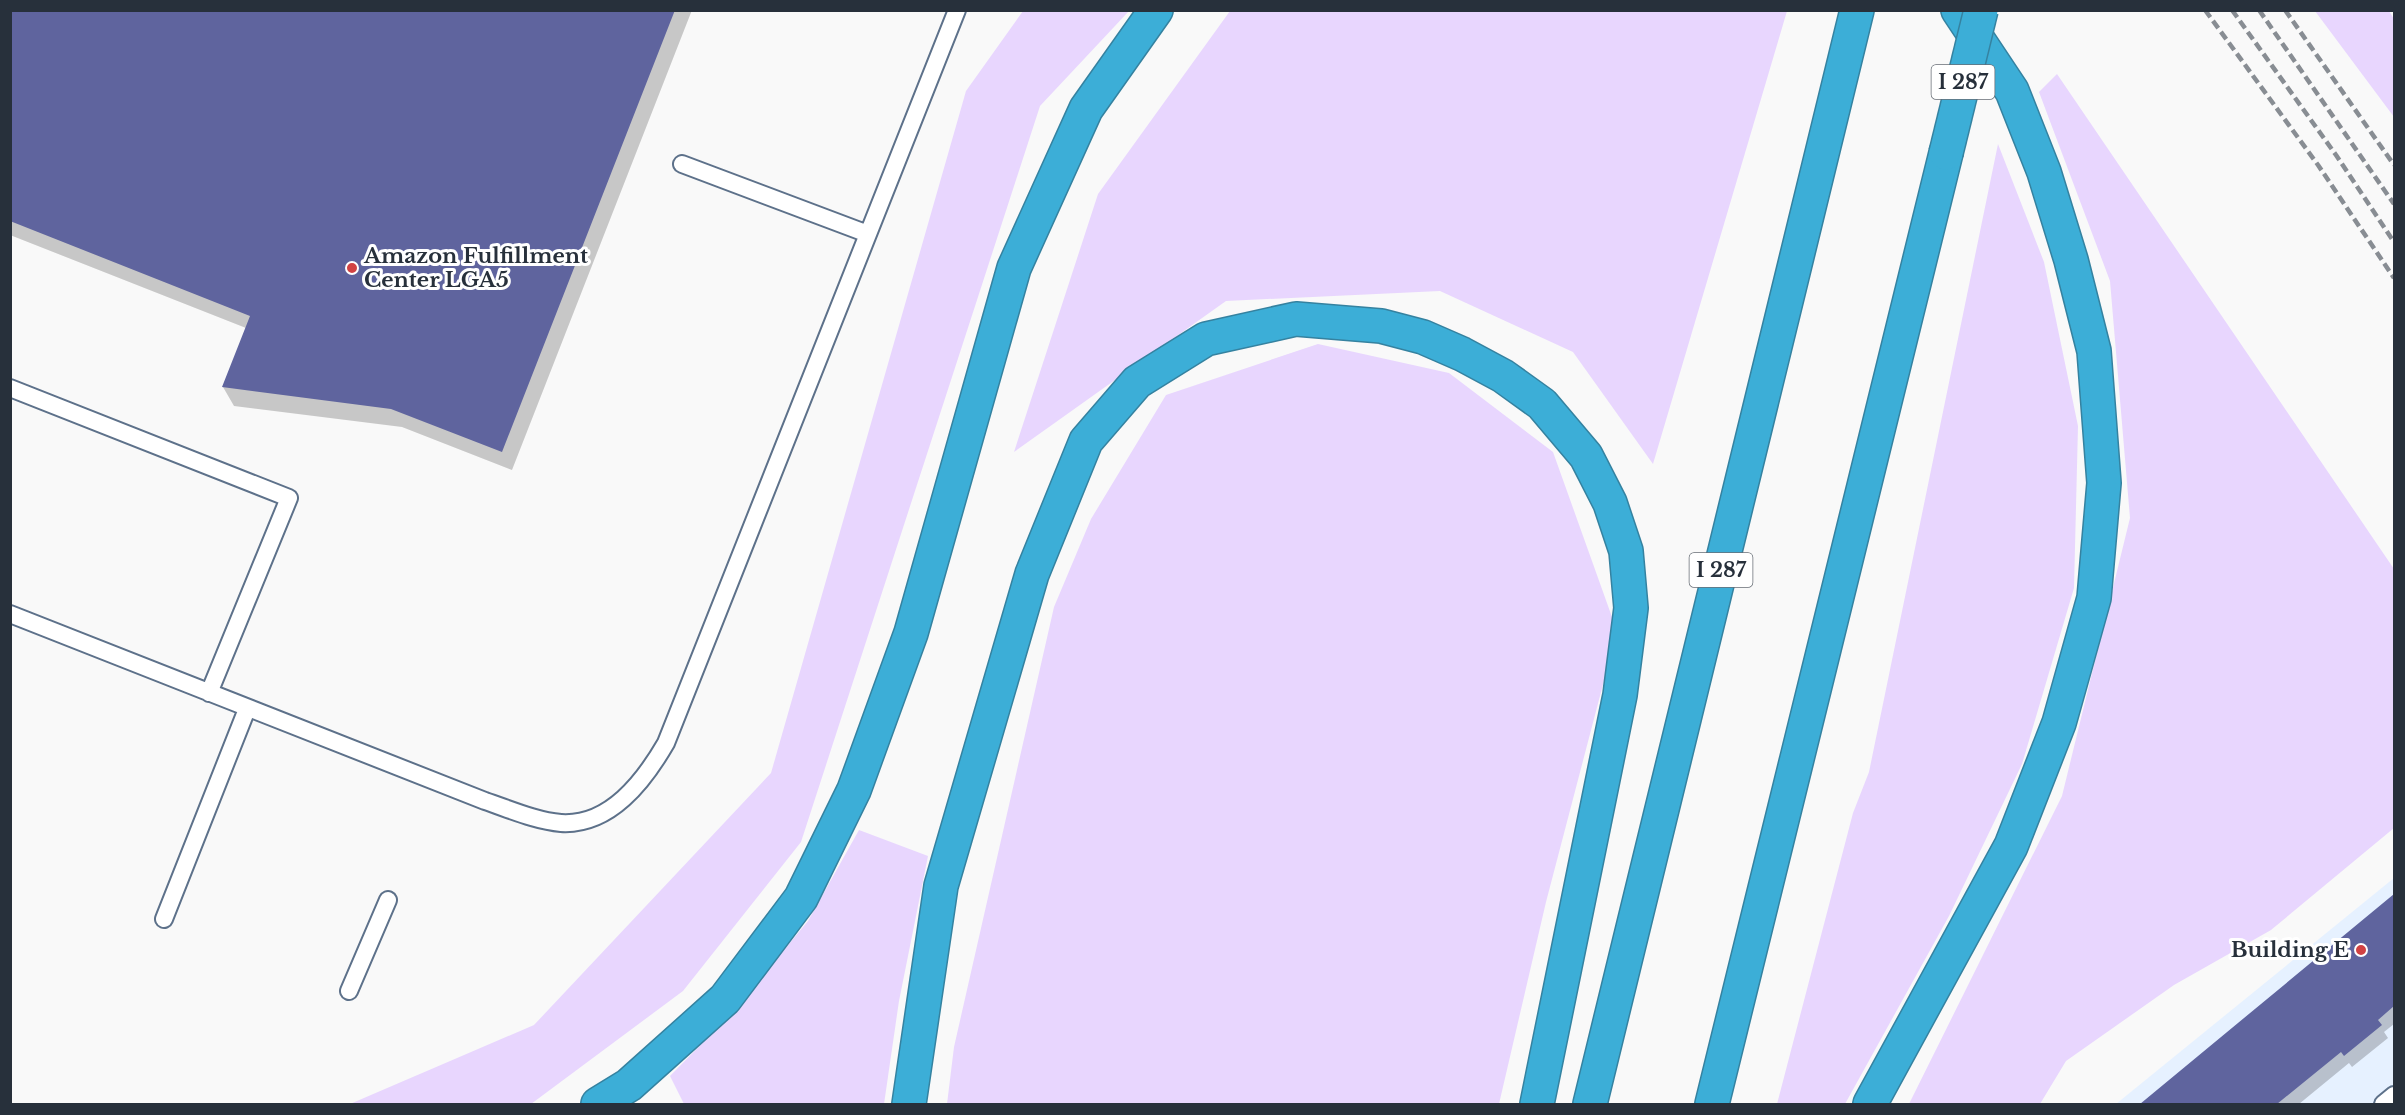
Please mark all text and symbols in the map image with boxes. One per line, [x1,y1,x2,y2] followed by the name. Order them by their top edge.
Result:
[1932,65,1994,99] road number: I 287
[363,243,588,293] place label: Amazon Fulfillment Center LGA5
[345,261,359,275] marker: Amazon Fulfillment Center LGA5
[1690,553,1752,587] road number: I 287
[2231,937,2349,963] place label: Building E
[2354,943,2368,957] marker: Building E

